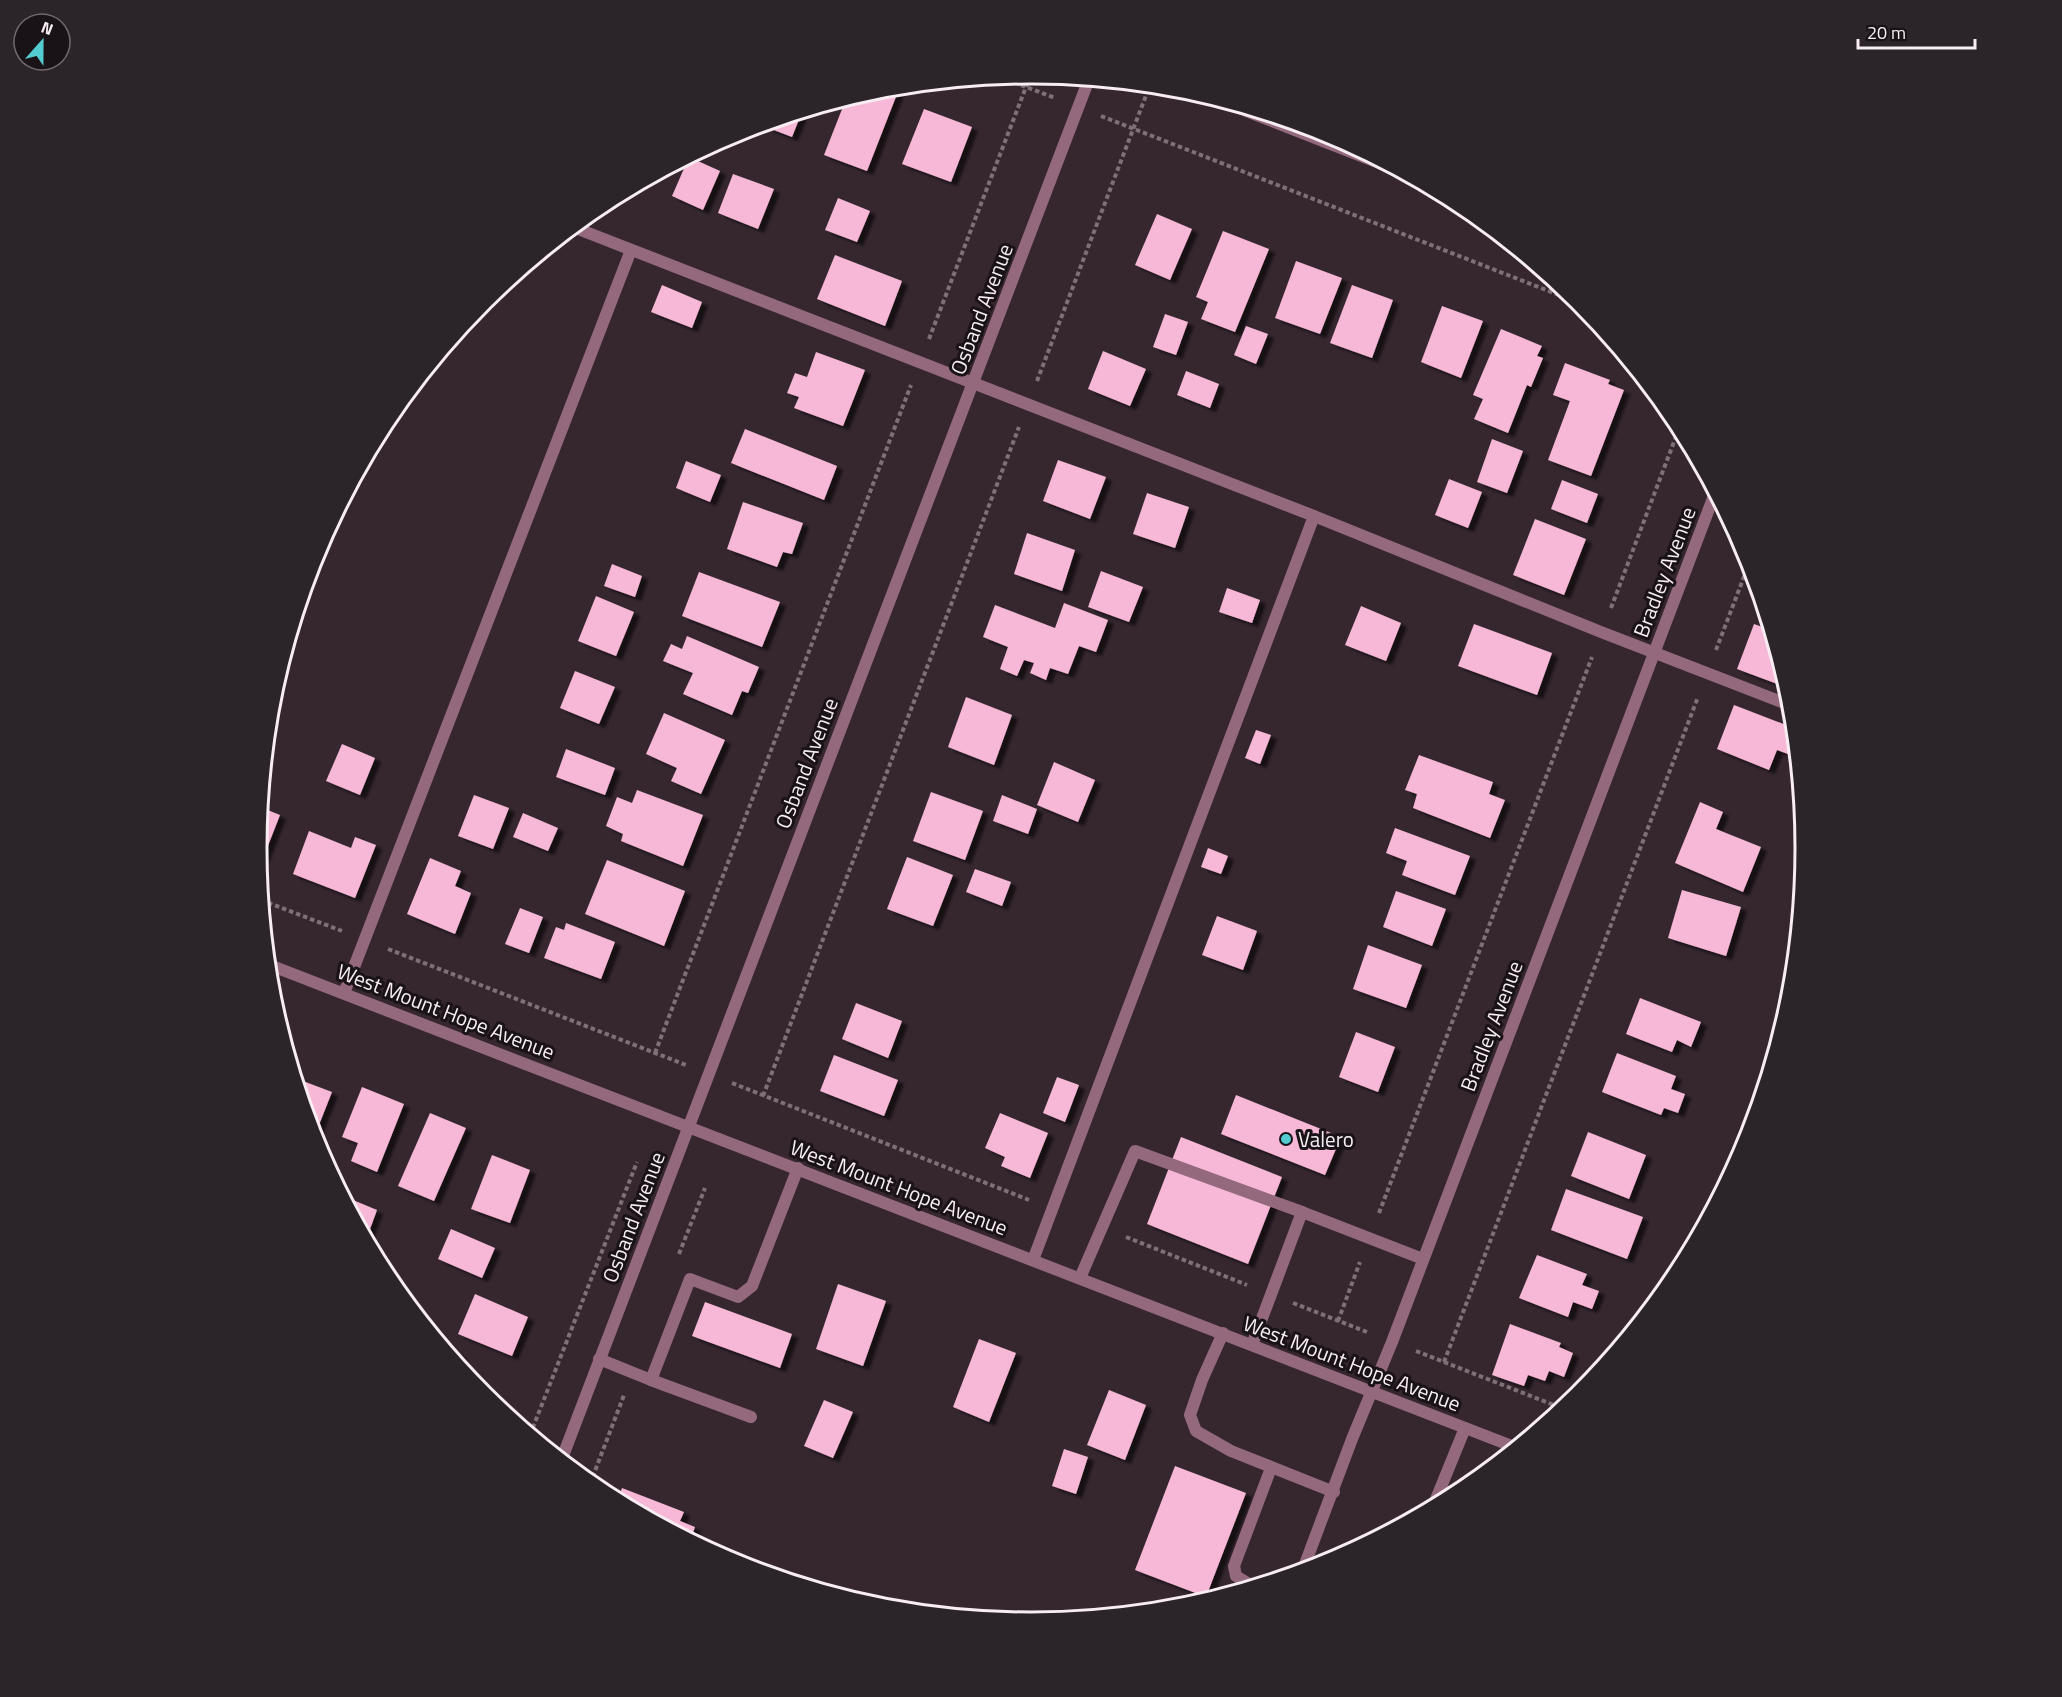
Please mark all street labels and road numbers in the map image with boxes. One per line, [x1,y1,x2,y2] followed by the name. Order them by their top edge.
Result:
[941,239,1021,379] street label: Osband Avenue
[1624,502,1704,642] street label: Bradley Avenue
[766,693,846,833] street label: Osband Avenue
[333,955,559,1067] street label: West Mount Hope Avenue
[1451,956,1531,1096] street label: Bradley Avenue
[786,1131,1012,1243] street label: West Mount Hope Avenue
[593,1147,673,1287] street label: Osband Avenue
[1239,1307,1465,1419] street label: West Mount Hope Avenue

